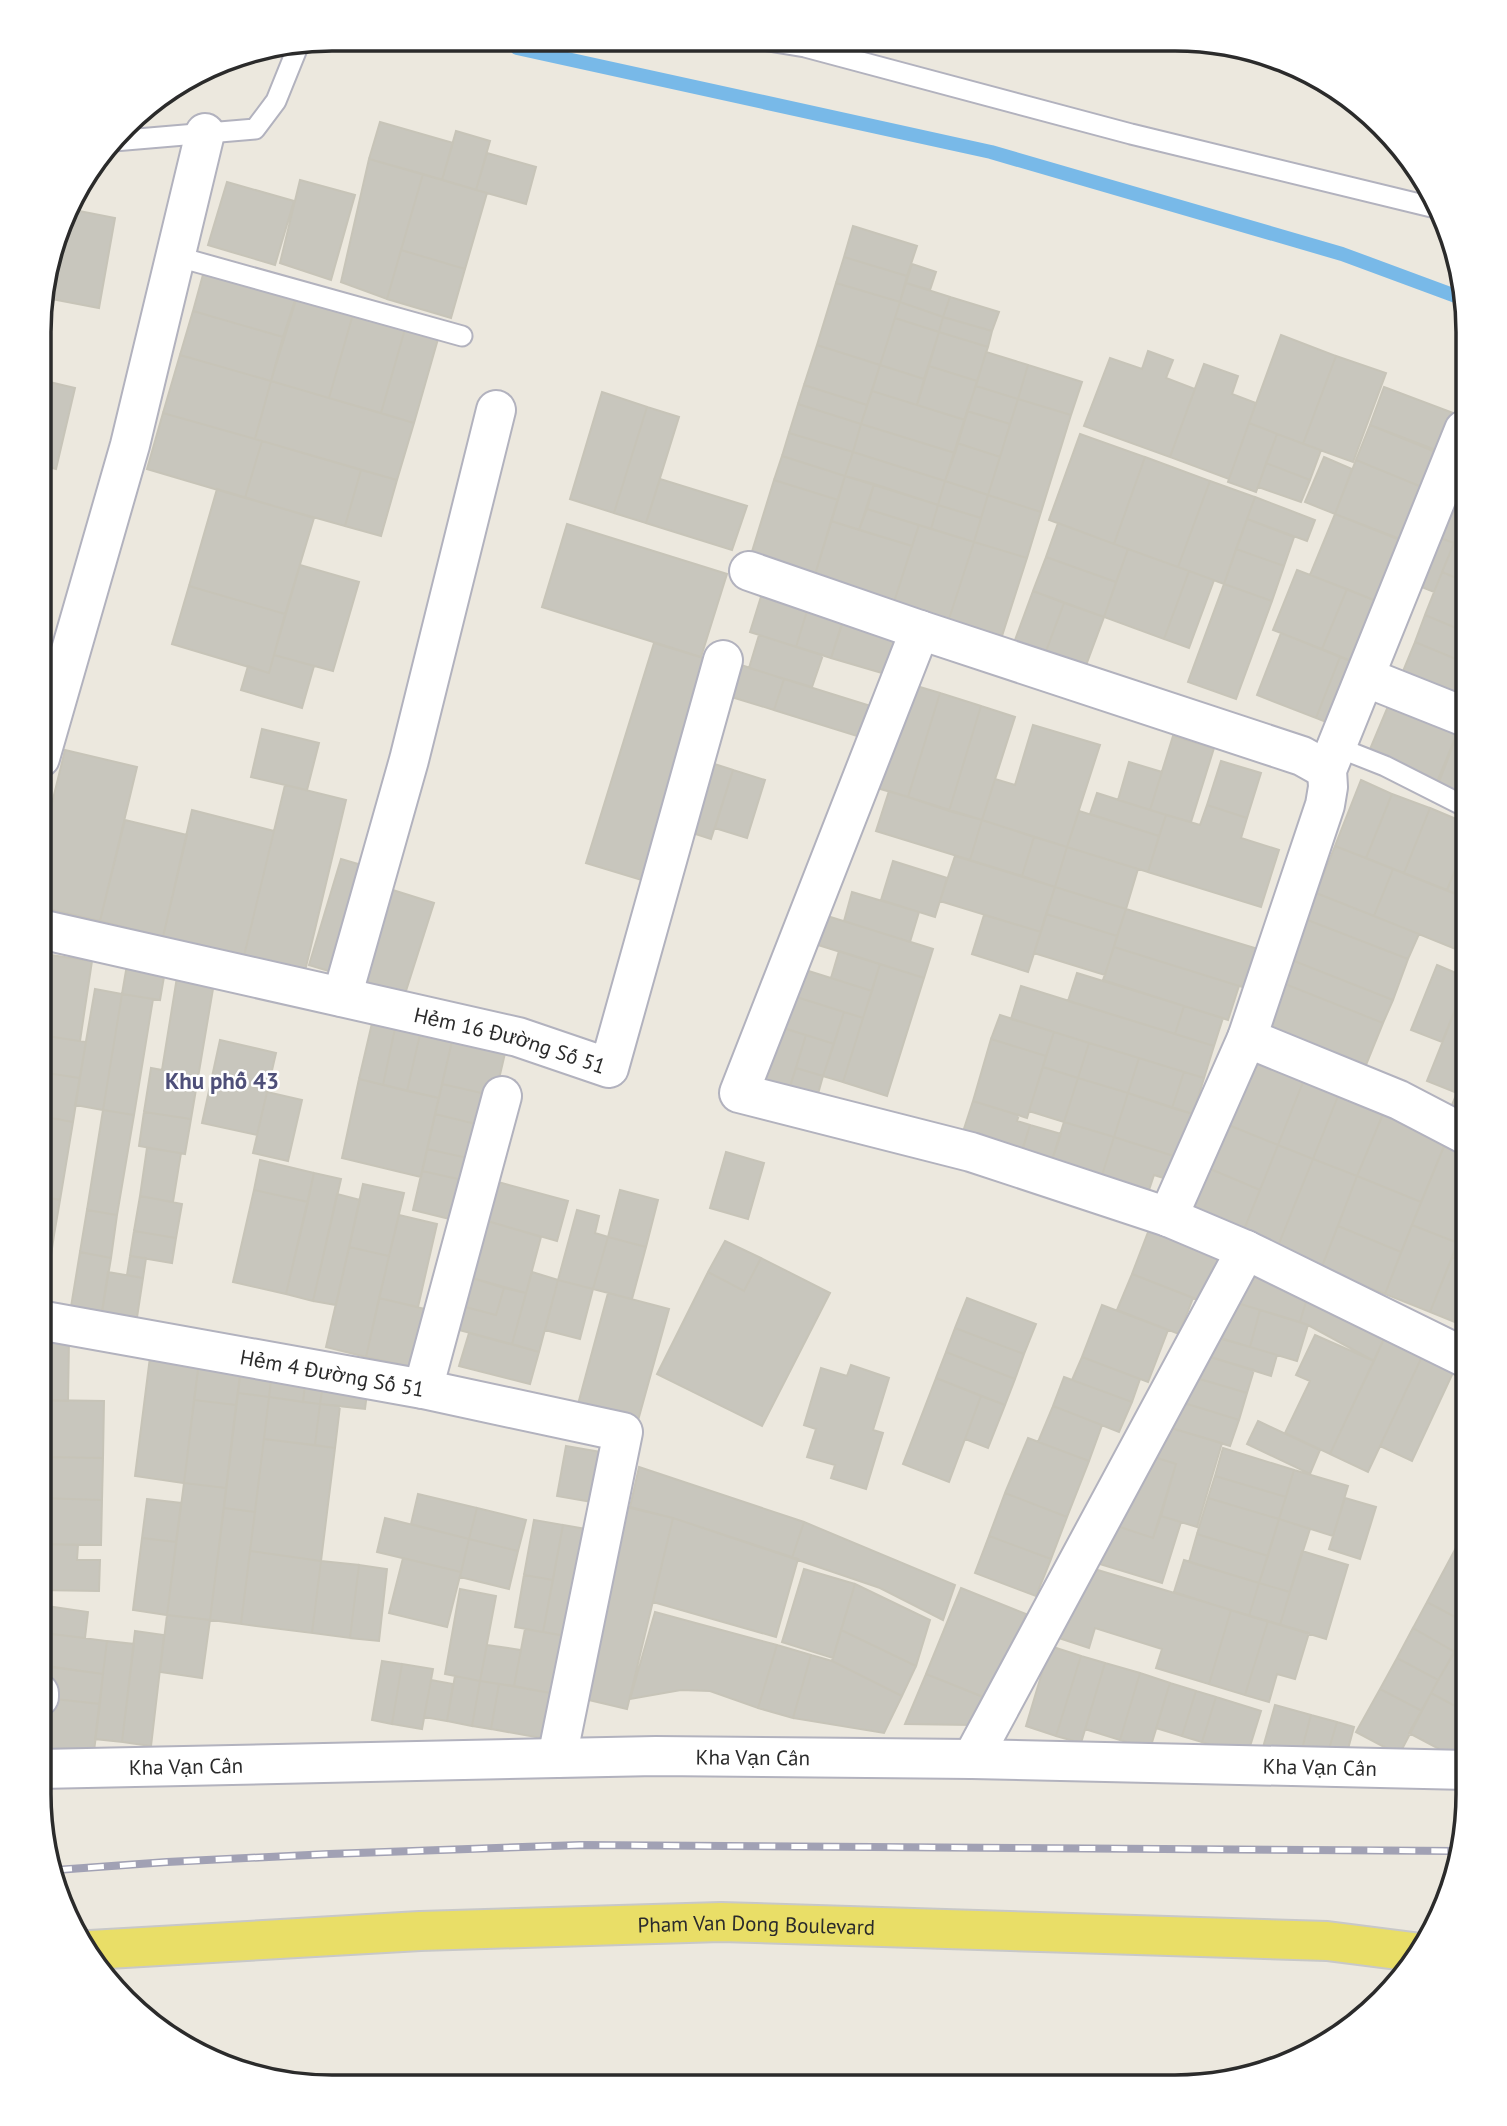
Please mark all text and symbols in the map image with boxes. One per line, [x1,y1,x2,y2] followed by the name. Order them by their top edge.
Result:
[412,1000,609,1079] street label: Hẻm 16 Đường Số 51
[165,1066,279,1095] district label: Khu phố 43
[238,1343,426,1402] street label: Hẻm 4 Đường Số 51
[696,1743,810,1771] street label: Kha Vạn Cân
[129,1751,243,1781] street label: Kha Vạn Cân
[1262,1752,1377,1781] street label: Kha Vạn Cân
[637,1908,876,1940] street label: Pham Van Dong Boulevard

